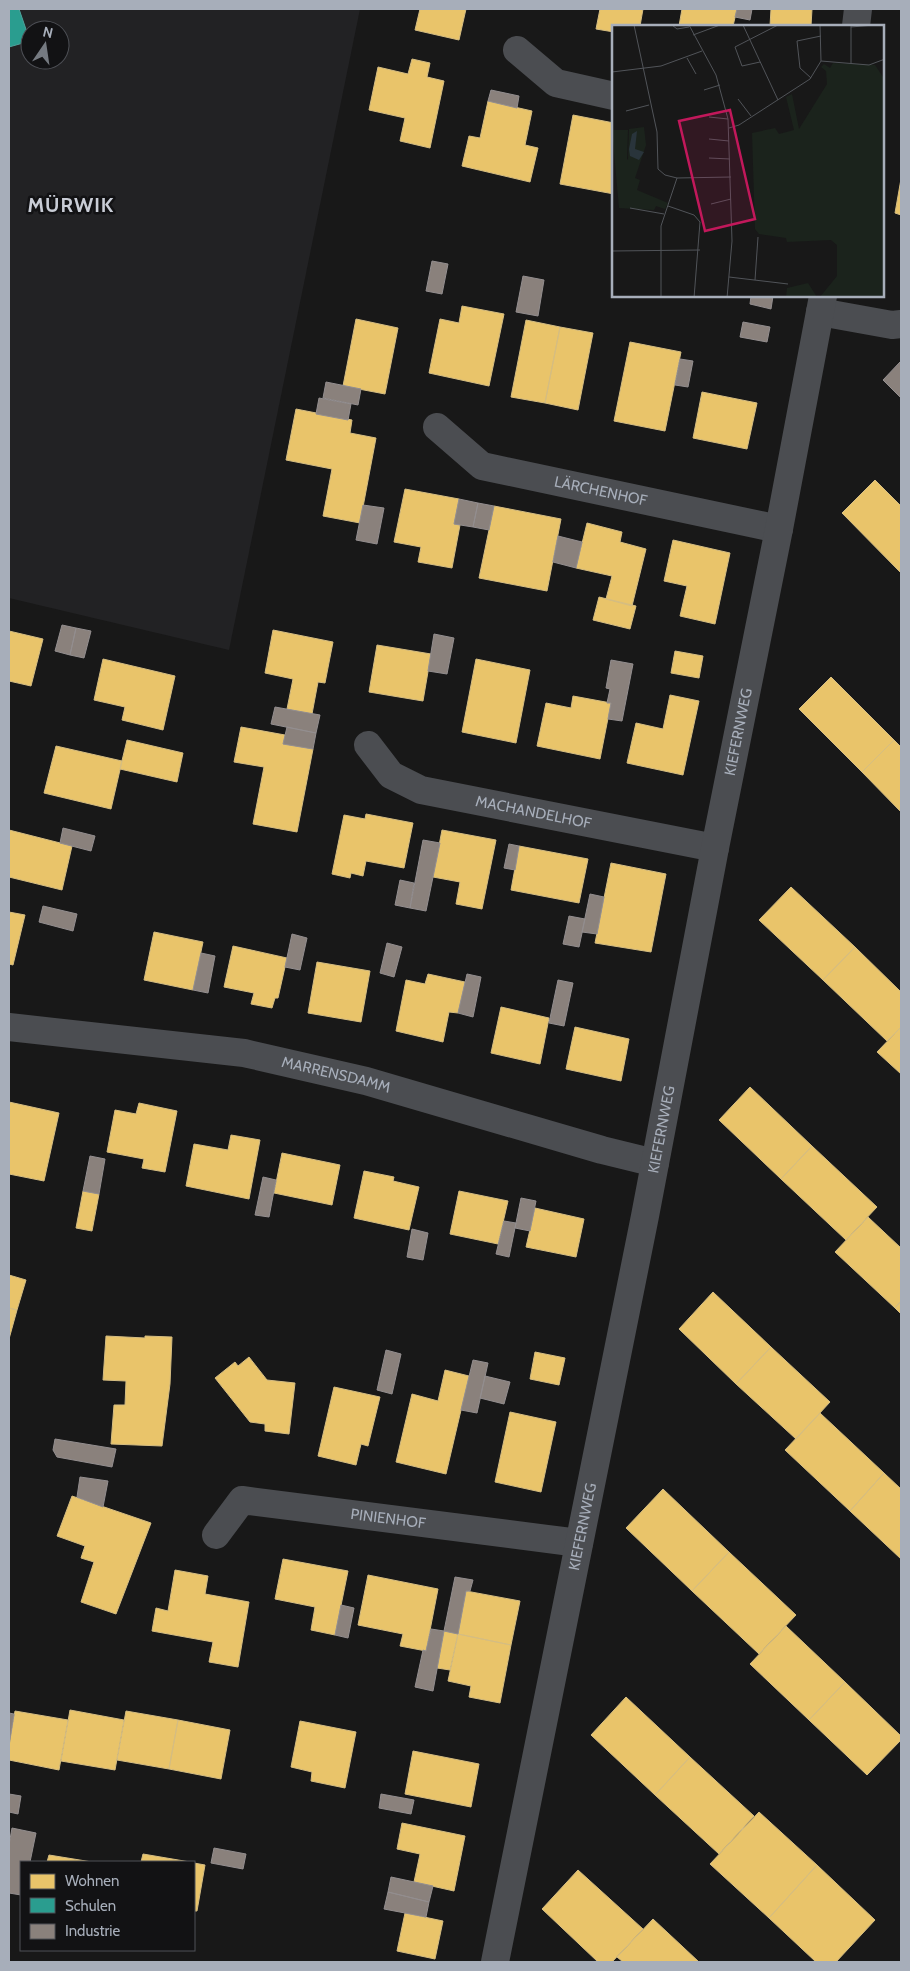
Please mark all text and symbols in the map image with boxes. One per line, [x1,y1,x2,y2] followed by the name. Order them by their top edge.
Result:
[20,20,70,70] north arrow
[41,22,55,42] text: N
[612,25,885,298] inset map
[28,193,114,217] district label: MÜRWIK
[553,473,649,510] street label: LÄRCHENHOF
[721,687,756,777] street label: KIEFERNWEG
[474,792,593,832] street label: MACHANDELHOF
[280,1053,393,1097] street label: MARRENSDAMM
[644,1084,679,1175] street label: KIEFERNWEG
[565,1481,600,1572] street label: KIEFERNWEG
[350,1505,427,1532] street label: PINIENHOF
[20,1861,195,1951] legend
[65,1872,119,1890] text: Wohnen
[65,1897,116,1915] text: Schulen
[65,1922,120,1940] text: Industrie

